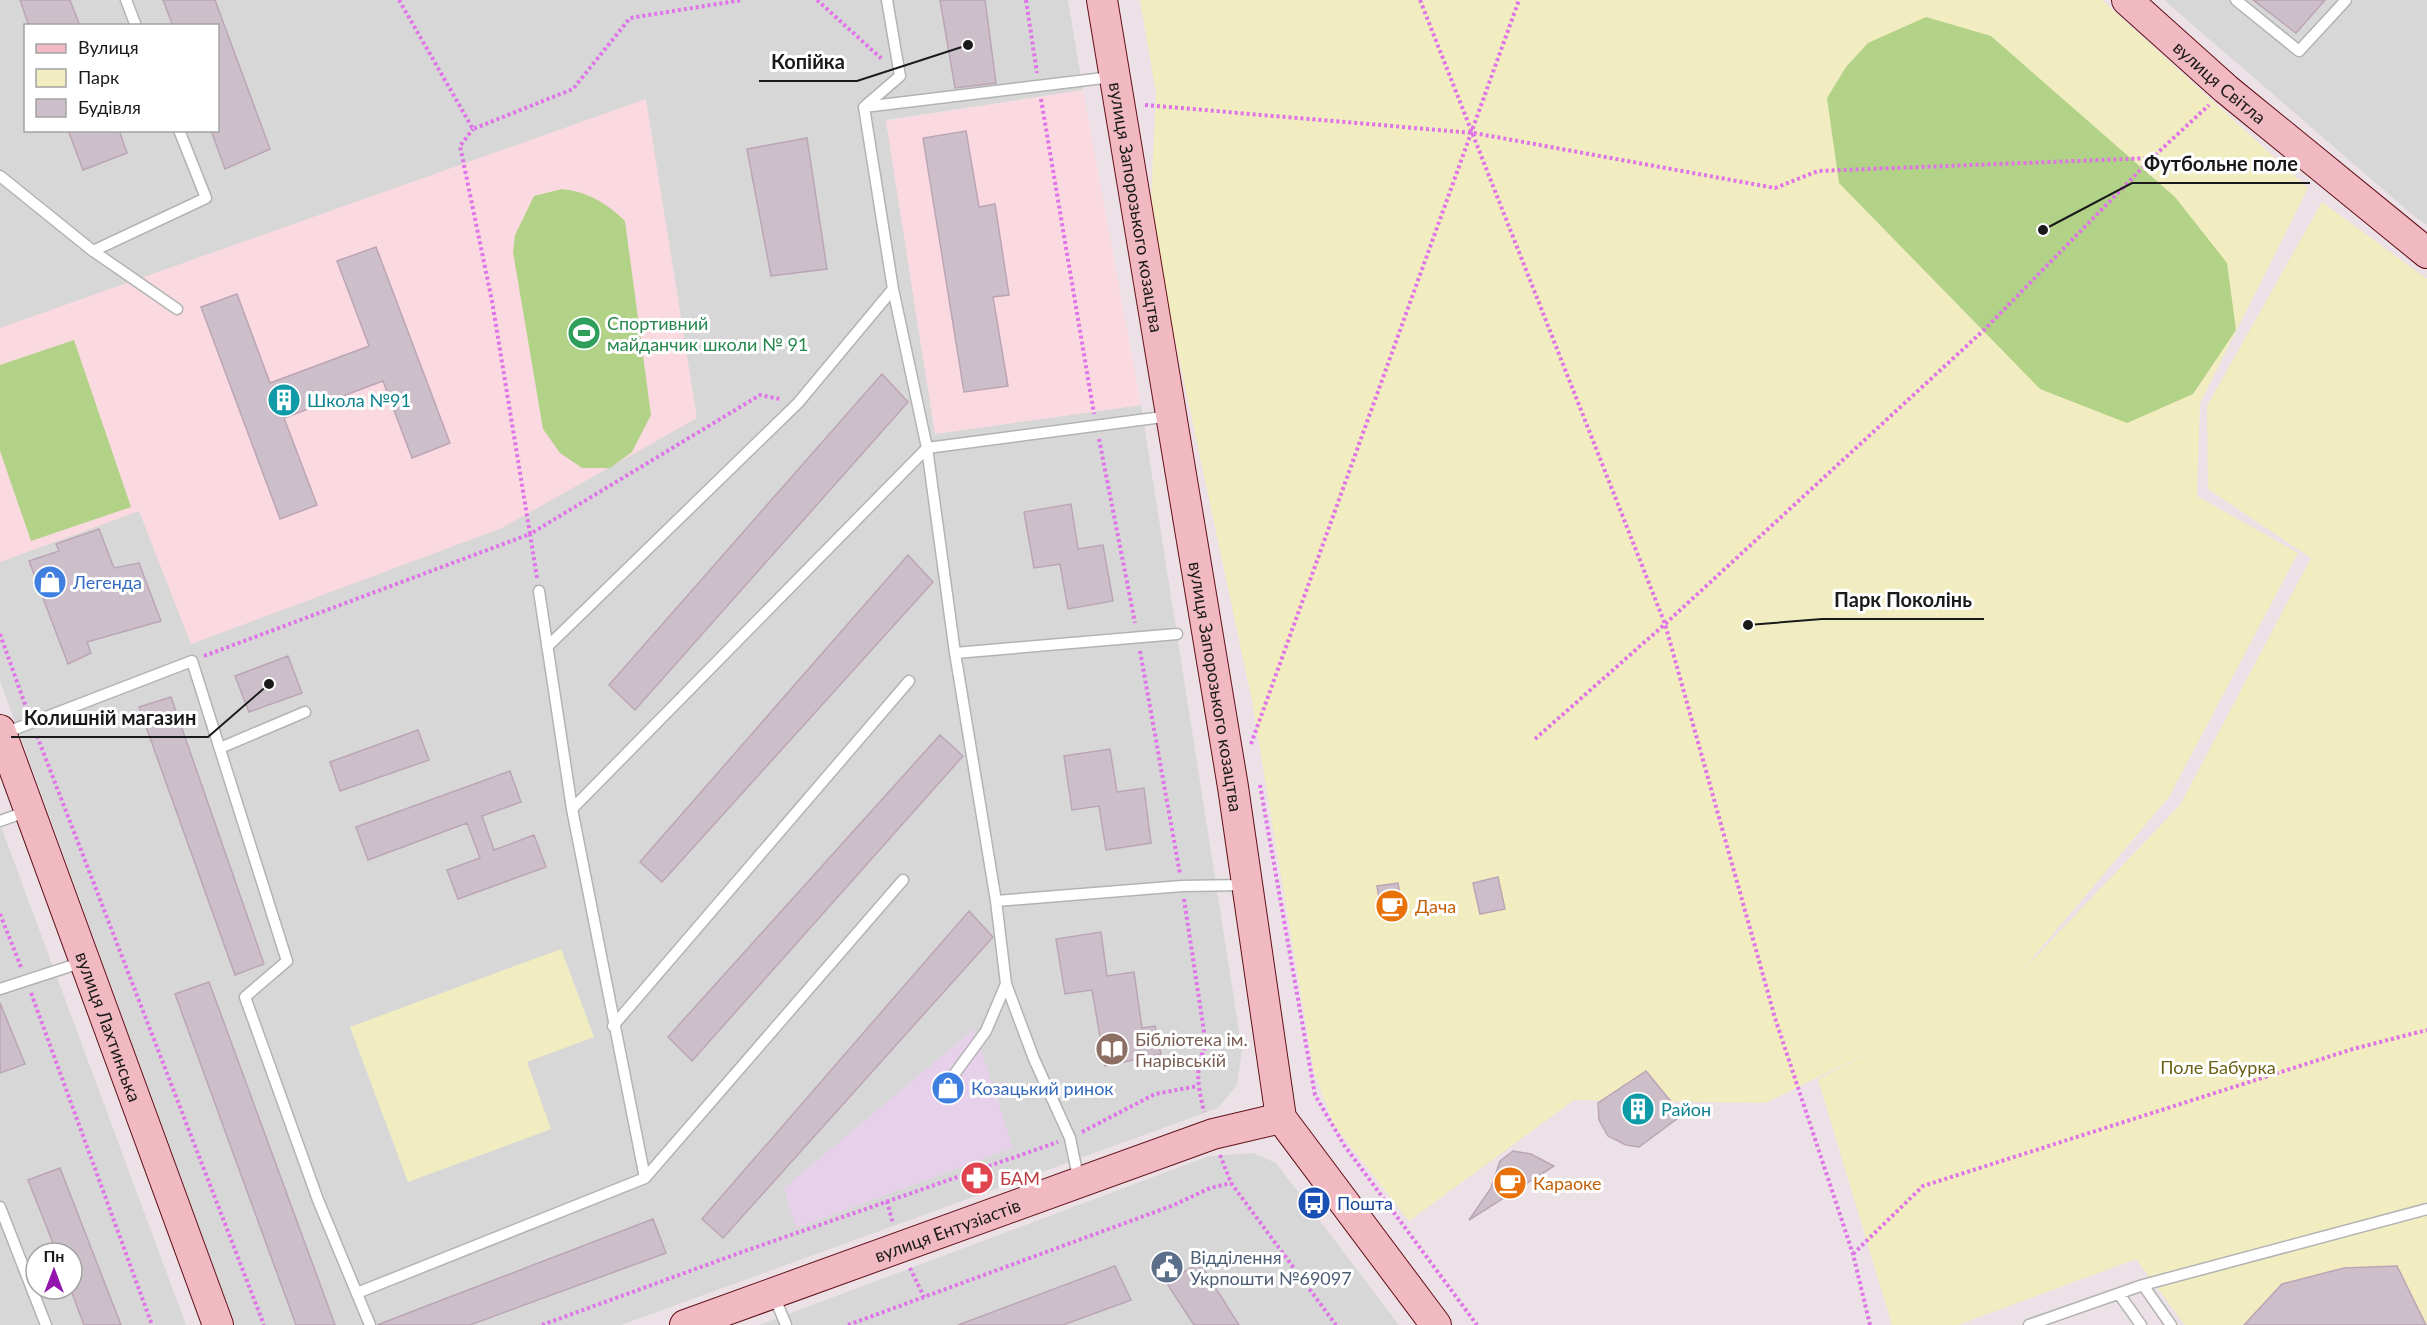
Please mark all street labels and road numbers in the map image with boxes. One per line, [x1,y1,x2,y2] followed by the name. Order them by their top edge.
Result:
[2169,36,2271,128] street label: вулиця Світла
[1105,80,1168,334] street label: вулиця Запорозького козацтва
[1185,560,1247,813] street label: вулиця Запорозького козацтва
[71,949,146,1105] street label: вулиця Лахтинська
[871,1194,1023,1267] street label: вулиця Ентузіастів

